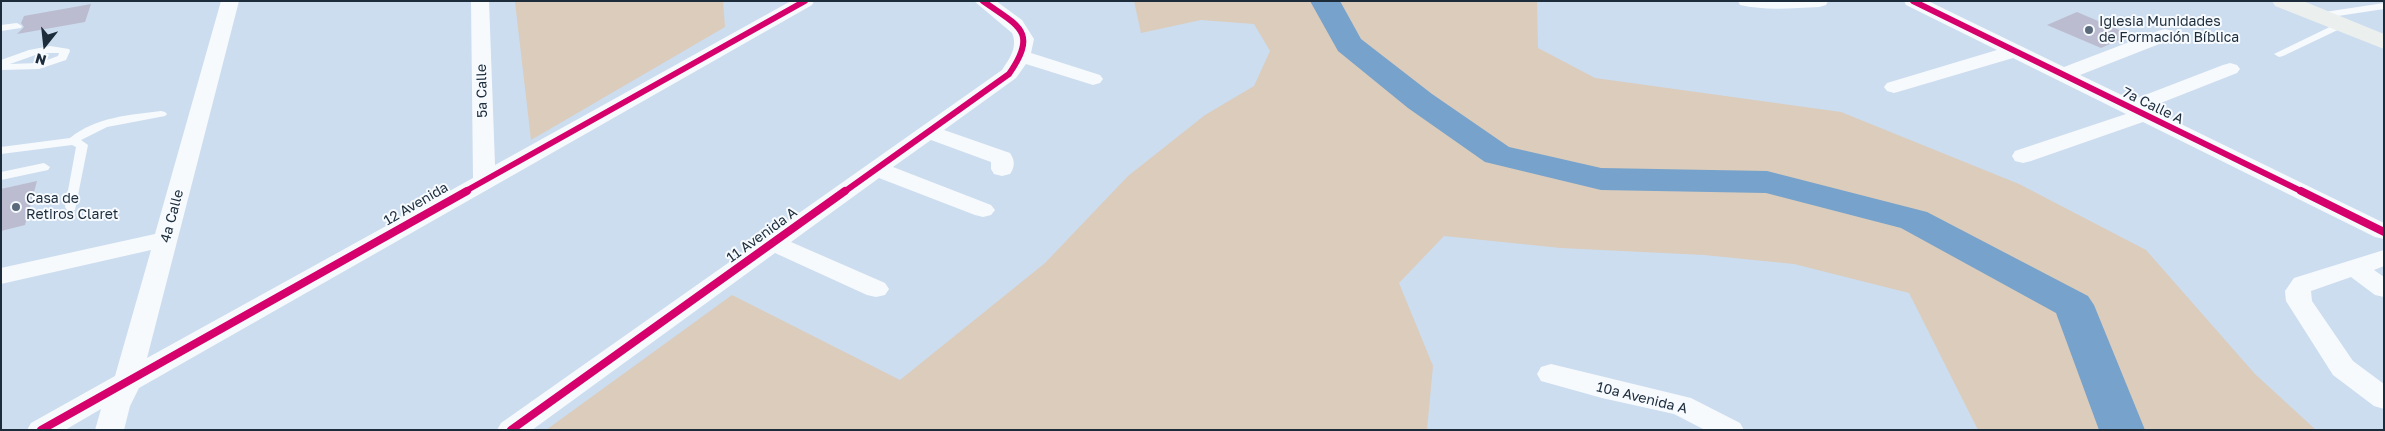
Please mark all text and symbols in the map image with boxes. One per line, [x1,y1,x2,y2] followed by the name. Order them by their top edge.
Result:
[2099,14,2239,46] place label: Iglesia Munidades de Formación Bíblica
[20,20,70,70] north arrow
[2083,24,2095,36] marker: Iglesia Munidades de Formación Bíblica
[33,50,48,70] text: N
[473,64,491,118] street label: 5a Calle
[2120,84,2186,128] street label: 7a Calle A
[381,179,451,229] street label: 12 Avenida
[157,188,187,244] street label: 4a Calle
[26,191,118,223] place label: Casa de Retiros Claret
[10,201,22,213] marker: Casa de Retiros Claret
[723,204,801,266] street label: 11 Avenida A
[1595,379,1689,417] street label: 10a Avenida A

